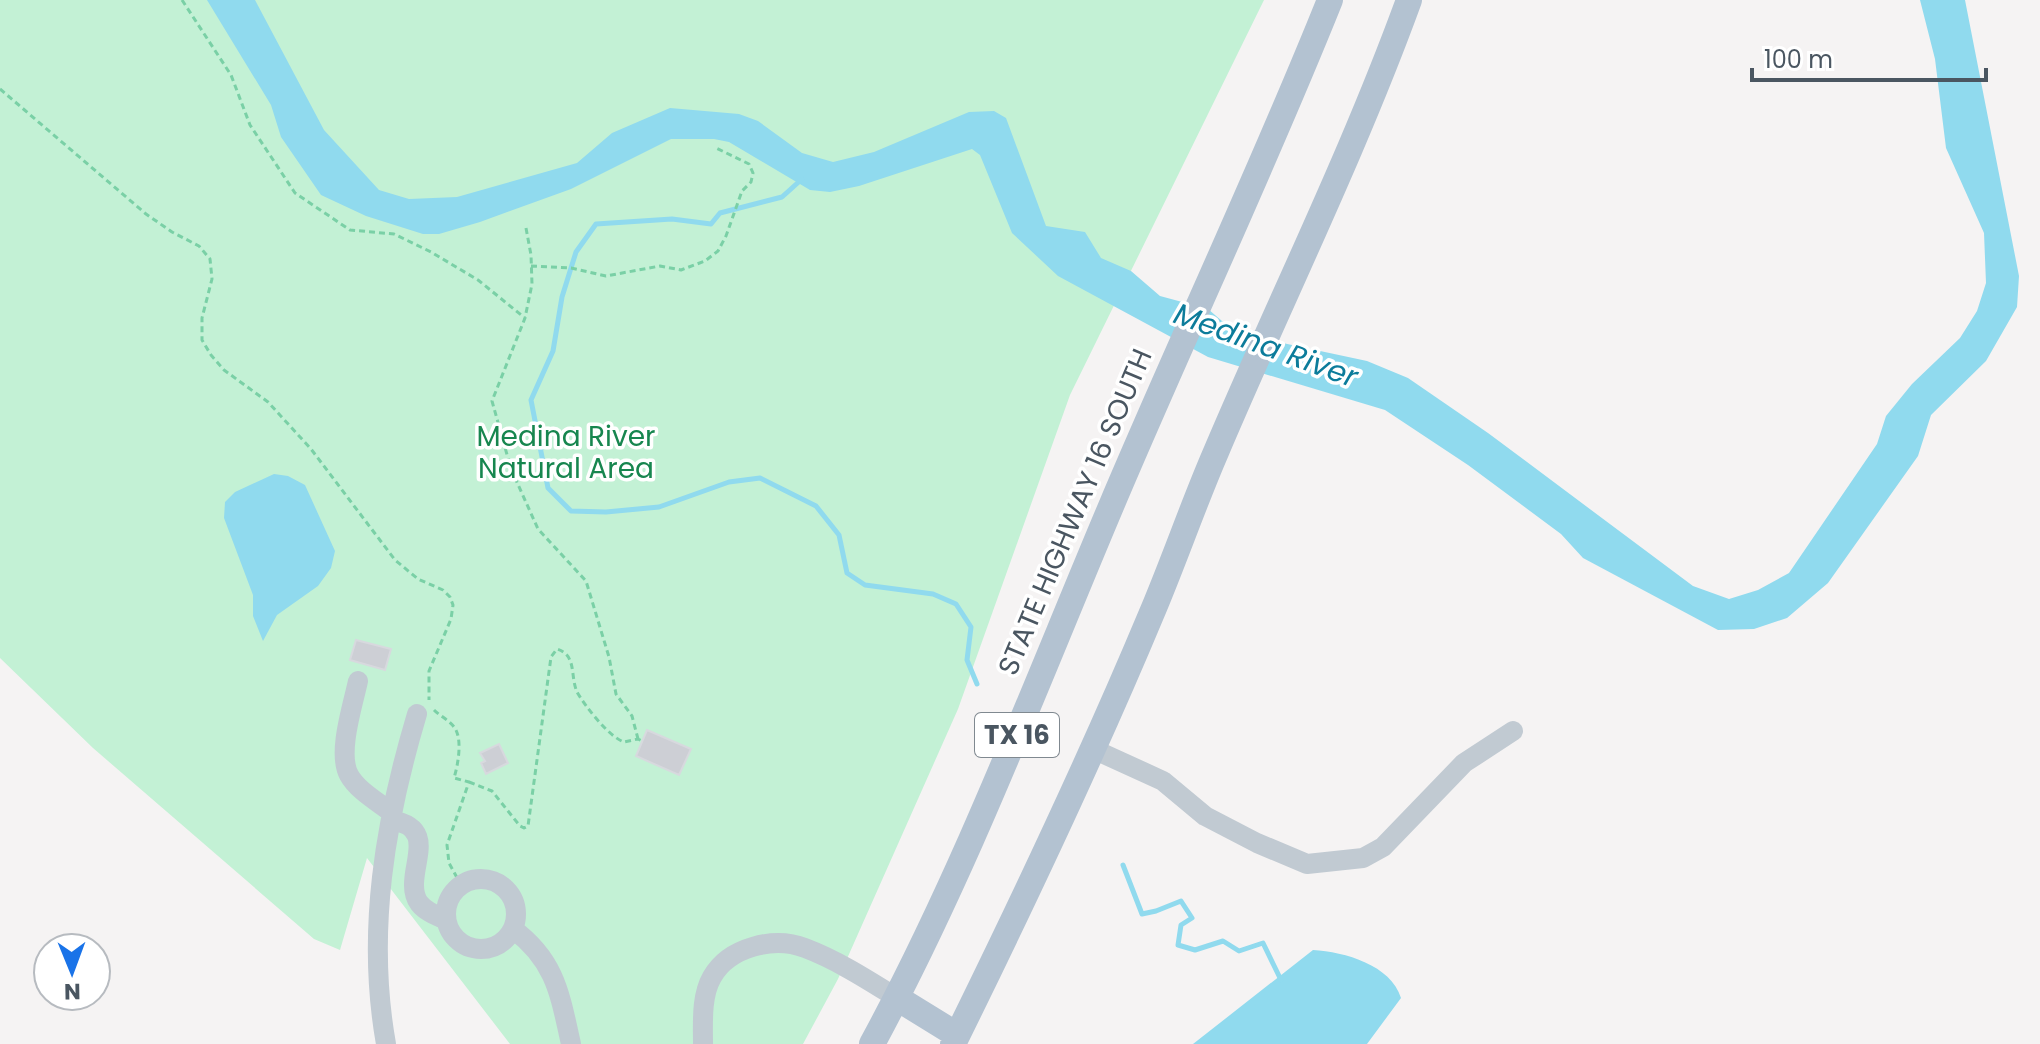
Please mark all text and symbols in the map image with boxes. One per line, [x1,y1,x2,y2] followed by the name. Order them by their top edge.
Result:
[1752,32,1986,82] scale bar
[1764,43,1833,76] text: 100 m
[1168,292,1365,398] water label: Medina River
[988,343,1162,681] street label: STATE HIGHWAY 16 SOUTH
[476,417,656,488] park label: Medina River Natural Area
[975,713,1059,757] road number: TX 16
[32,932,112,1012] north arrow
[64,976,81,1007] text: N

